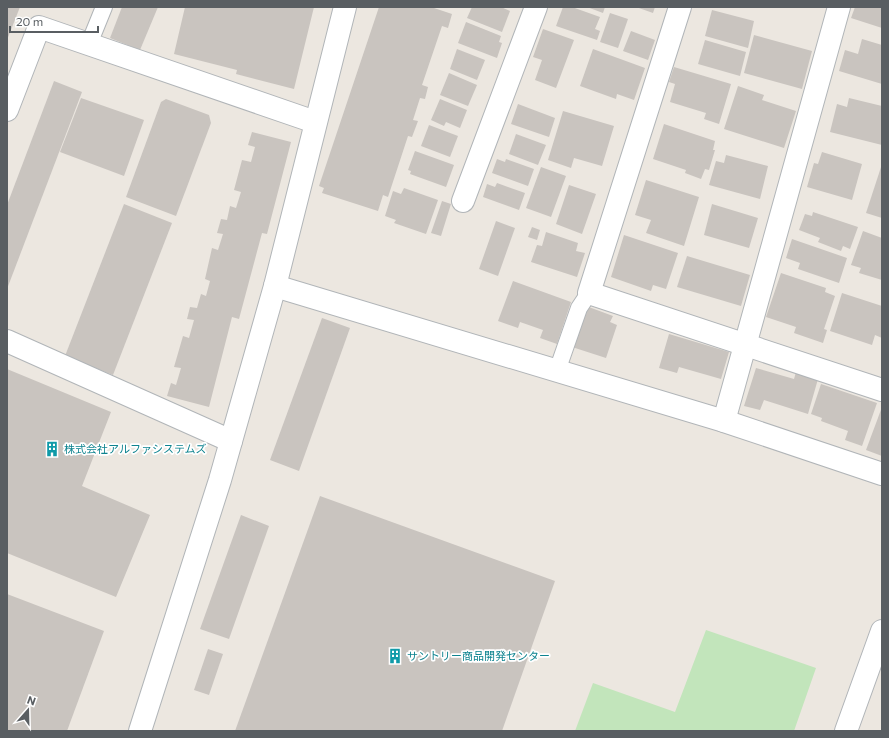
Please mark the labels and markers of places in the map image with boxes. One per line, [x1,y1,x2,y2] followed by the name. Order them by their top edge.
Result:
[43,440,61,458] building icon: 株式会社アルファシステムズ
[64,442,207,455] place label: 株式会社アルファシステムズ
[386,647,404,665] building icon: サントリー商品開発センター
[407,649,550,662] place label: サントリー商品開発センター

